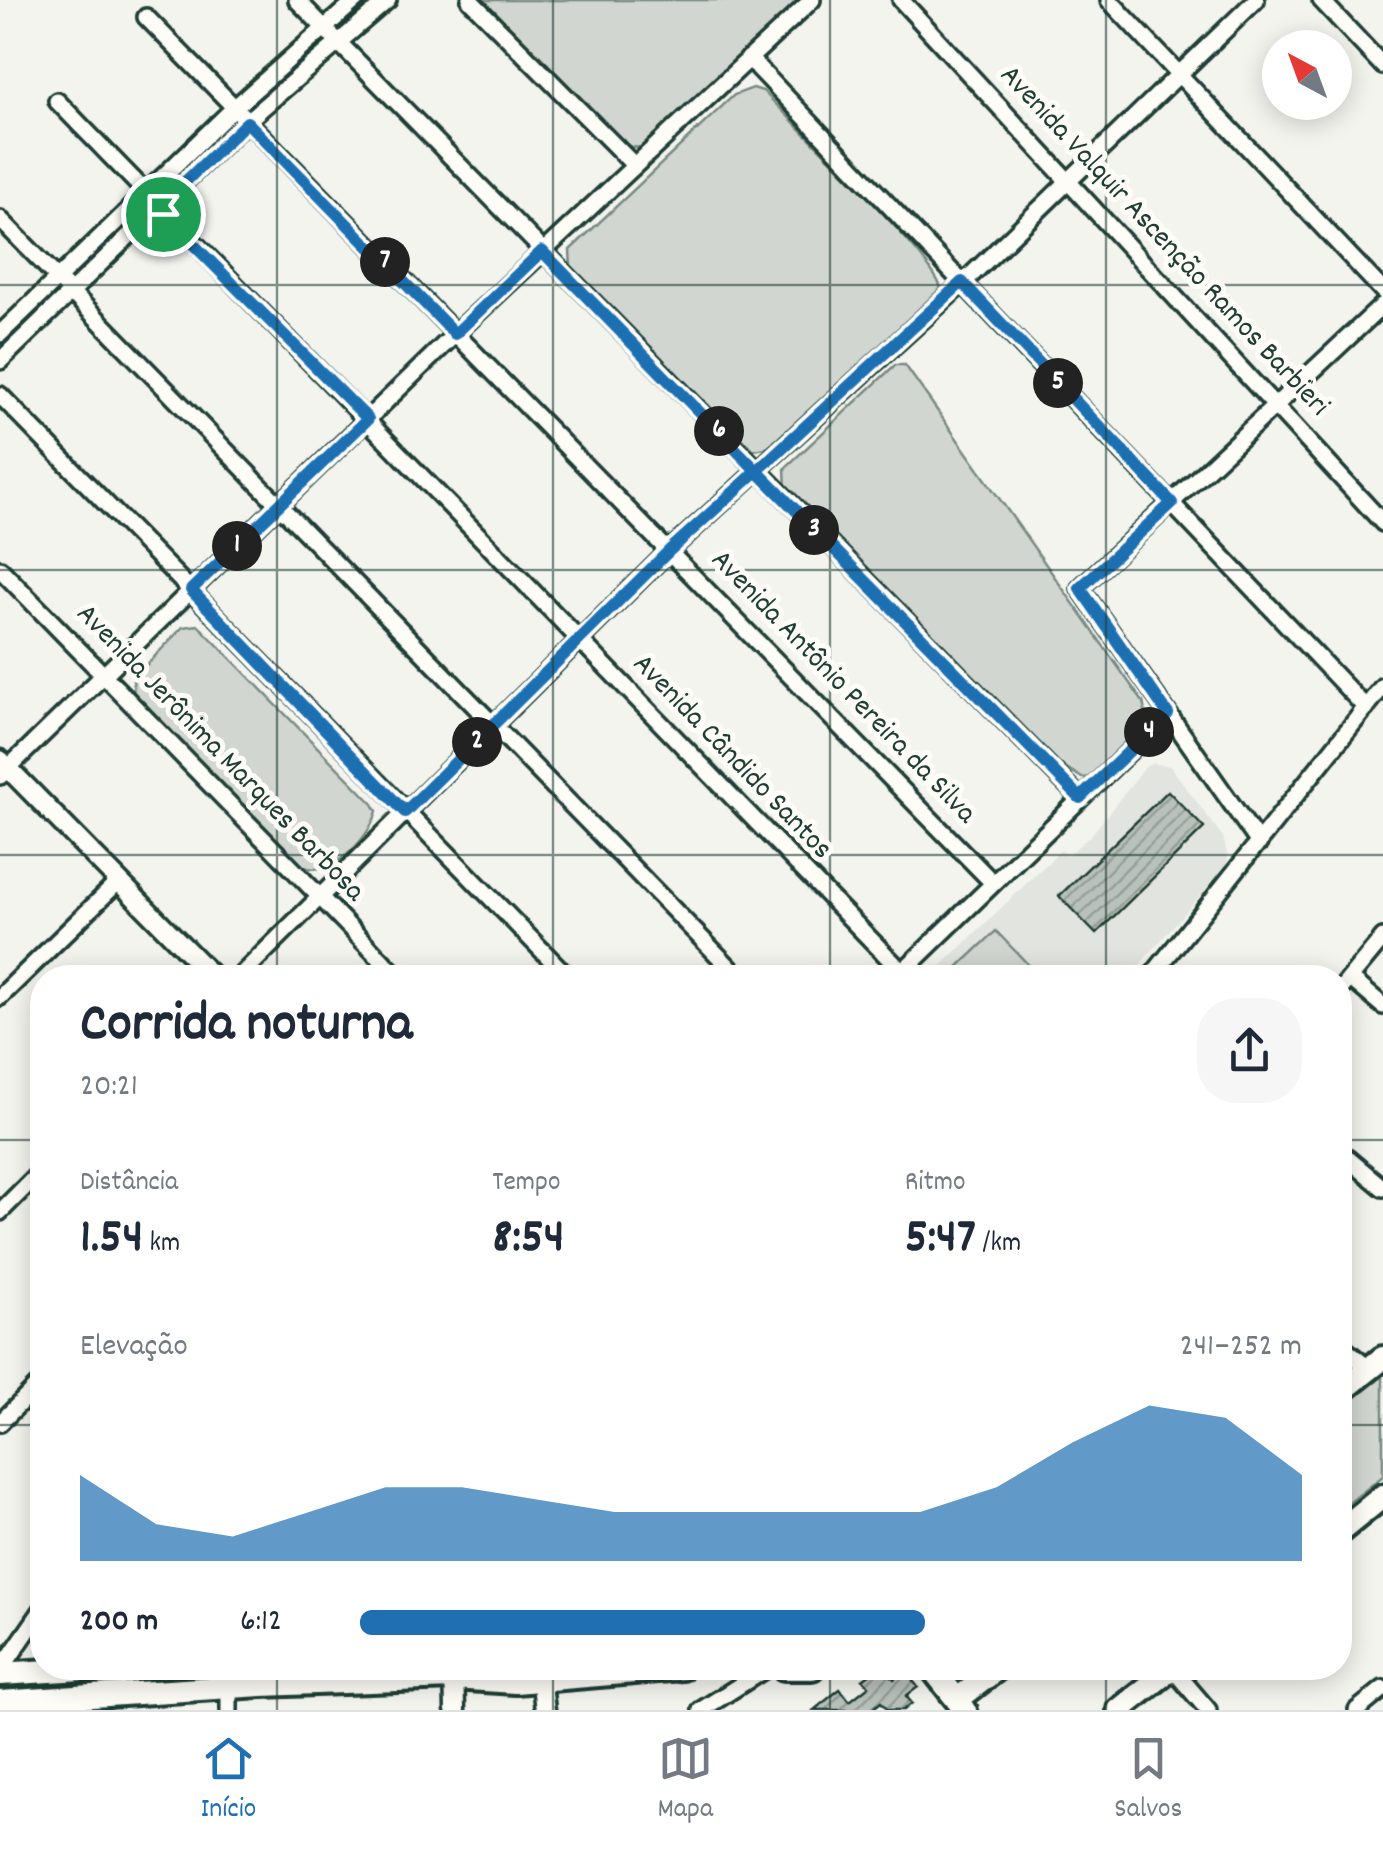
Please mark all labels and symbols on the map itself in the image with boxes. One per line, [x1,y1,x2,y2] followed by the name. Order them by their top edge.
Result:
[1262,30,1352,120] north arrow
[988,57,1338,427] street label: Avenida Valquir Ascenção Ramos Barbieri
[121,172,206,257] pin
[360,237,410,287] pin: 7
[1033,358,1083,408] pin: 5
[694,406,744,456] pin: 6
[789,505,839,555] pin: 3
[212,521,262,571] pin: 1
[699,541,986,836] street label: Avenida Antônio Pereira da Silva
[65,595,374,914] street label: Avenida Jerônima Marques Barbosa
[621,645,841,871] street label: Avenida Cândido Santos
[1124,707,1174,757] pin: 4
[452,717,502,767] pin: 2

